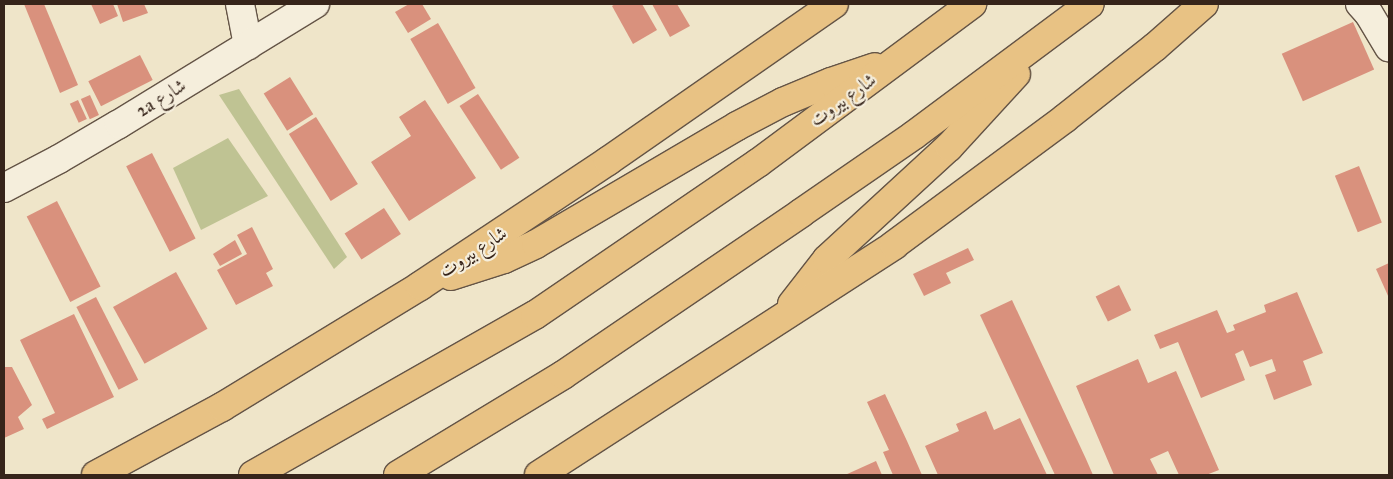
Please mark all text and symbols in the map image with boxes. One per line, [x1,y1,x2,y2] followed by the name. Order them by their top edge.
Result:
[805,68,881,132] street label: شارع بيروت
[132,74,190,122] street label: 2a شارع
[435,222,511,282] street label: شارع بيروت

